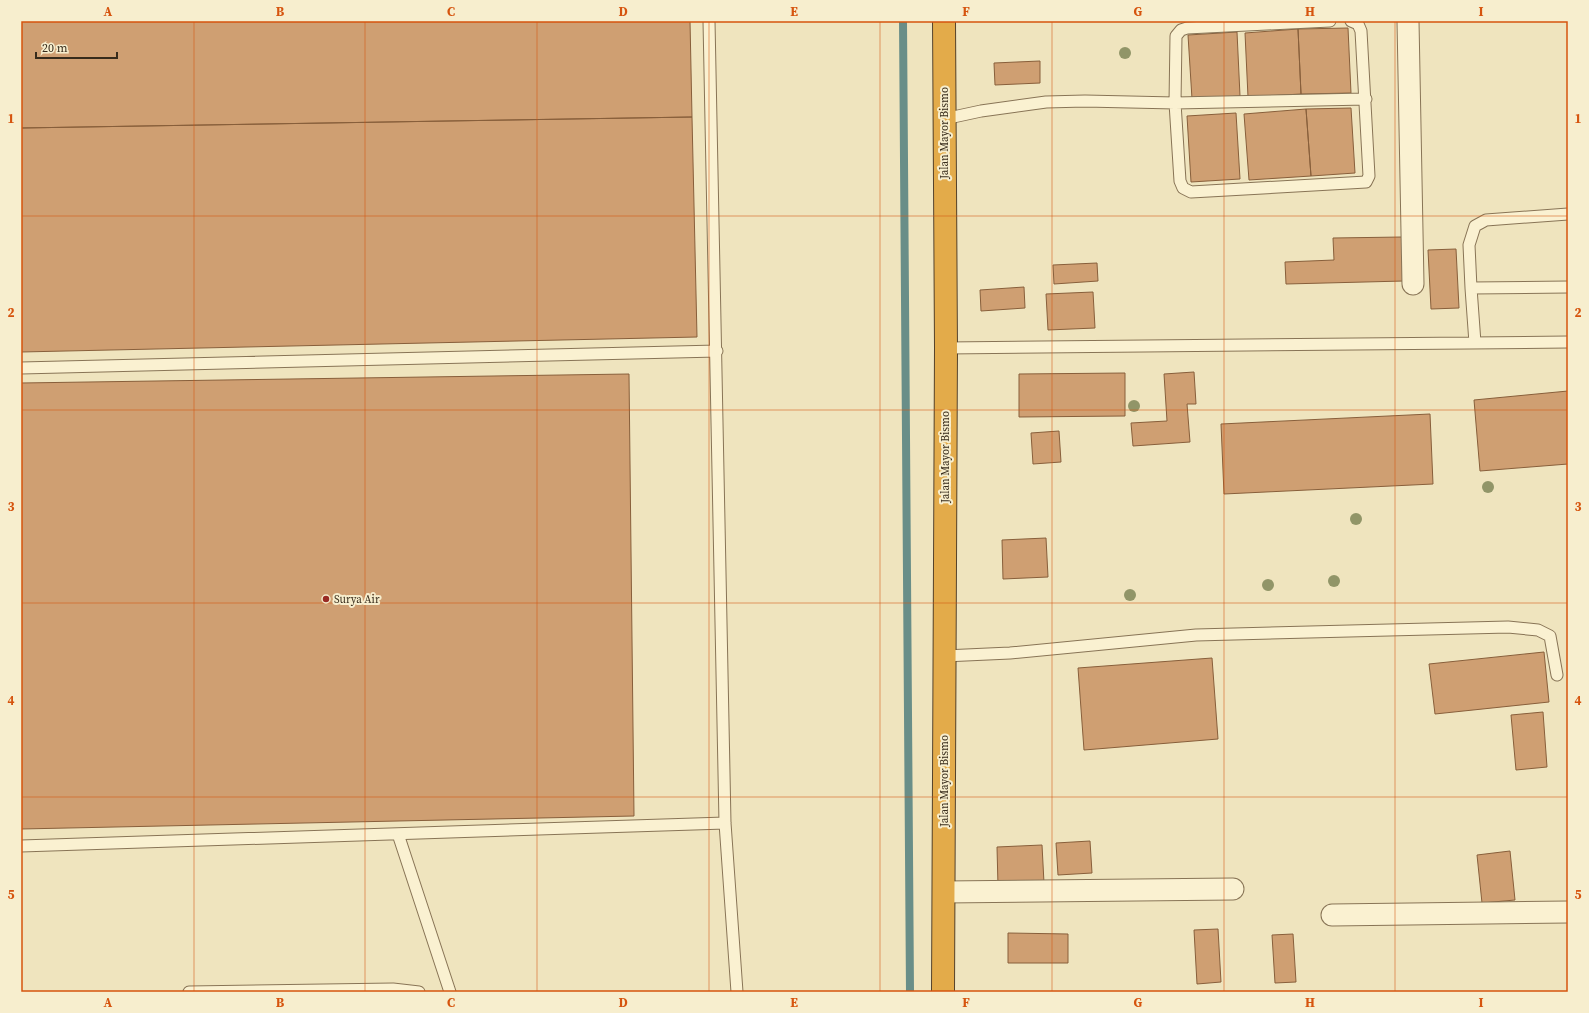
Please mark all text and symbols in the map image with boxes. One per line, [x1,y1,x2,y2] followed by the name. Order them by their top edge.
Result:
[104,3,113,20] text: A
[276,3,285,20] text: B
[447,3,455,20] text: C
[618,3,628,20] text: D
[790,3,798,20] text: E
[962,3,970,20] text: F
[1134,3,1143,20] text: G
[1305,3,1315,20] text: H
[1478,3,1484,20] text: I
[36,34,117,60] scale bar
[42,40,68,56] text: 20 m
[937,87,952,180] street label: Jalan Mayor Bismo
[7,110,15,127] text: 1
[1574,110,1582,127] text: 1
[7,304,15,321] text: 2
[1574,304,1582,321] text: 2
[938,411,953,504] street label: Jalan Mayor Bismo
[7,498,15,515] text: 3
[1574,498,1582,515] text: 3
[334,592,380,607] place label: Surya Air
[321,594,331,604] marker: Surya Air
[7,692,15,709] text: 4
[1574,692,1582,709] text: 4
[937,735,952,828] street label: Jalan Mayor Bismo
[7,886,15,903] text: 5
[1574,886,1582,903] text: 5
[104,994,113,1011] text: A
[276,994,285,1011] text: B
[447,994,455,1011] text: C
[618,994,628,1011] text: D
[790,994,798,1011] text: E
[962,994,970,1011] text: F
[1134,994,1143,1011] text: G
[1305,994,1315,1011] text: H
[1478,994,1484,1011] text: I

